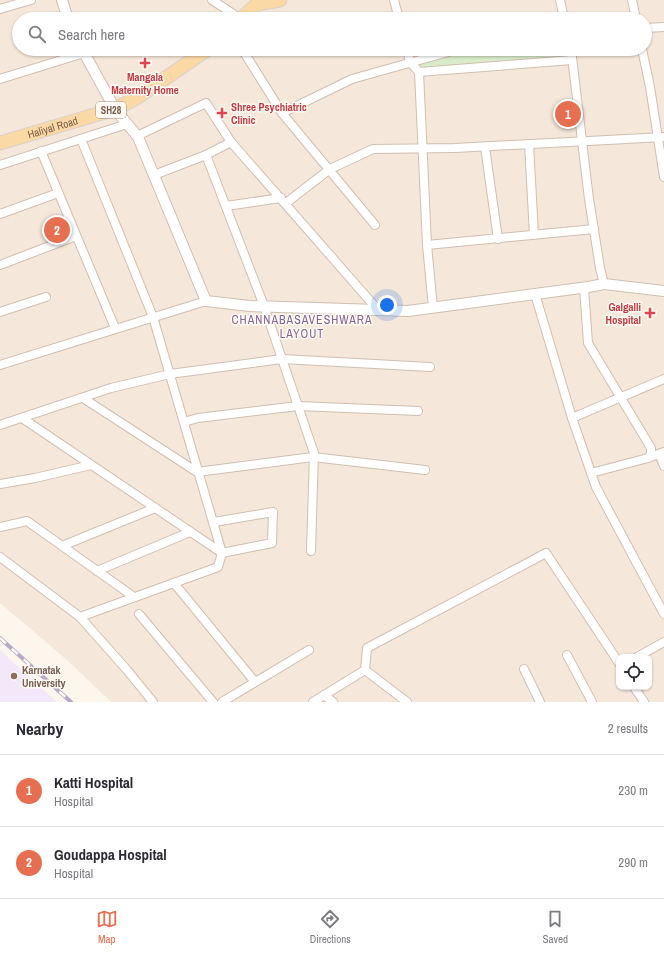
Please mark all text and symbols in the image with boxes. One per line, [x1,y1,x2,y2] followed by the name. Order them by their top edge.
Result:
[12,12,652,56] search box
[26,23,48,45] icon: search
[58,24,125,45] text: Search here
[139,57,151,69] marker: Mangala Maternity Home
[111,70,179,97] place label: Mangala Maternity Home
[555,99,581,129] pin: 1
[231,100,307,127] place label: Shree Psychiatric Clinic
[96,102,126,118] road number: SH28
[216,107,228,119] marker: Shree Psychiatric Clinic
[26,113,80,141] street label: Haliyal Road
[44,215,70,245] pin: 2
[377,295,397,315] your location
[605,300,641,327] place label: Galgalli Hospital
[644,307,656,319] marker: Galgalli Hospital
[231,312,373,342] district label: CHANNABASAVESHWARA LAYOUT
[616,654,652,690] map controls
[616,654,652,690] button: locate
[22,663,66,690] place label: Karnatak University
[9,671,19,681] marker: Karnatak University
[16,717,63,740] text: Nearby
[608,720,648,737] text: 2 results
[54,772,133,793] text: Katti Hospital
[26,782,32,799] text: 1
[618,782,648,799] text: 230 m
[54,793,93,810] text: Hospital
[54,844,167,865] text: Goudappa Hospital
[26,854,32,871] text: 2
[618,854,648,871] text: 290 m
[54,865,93,882] text: Hospital
[96,908,118,946] tab: Map
[310,908,351,946] tab: Directions
[543,908,568,946] tab: Saved

